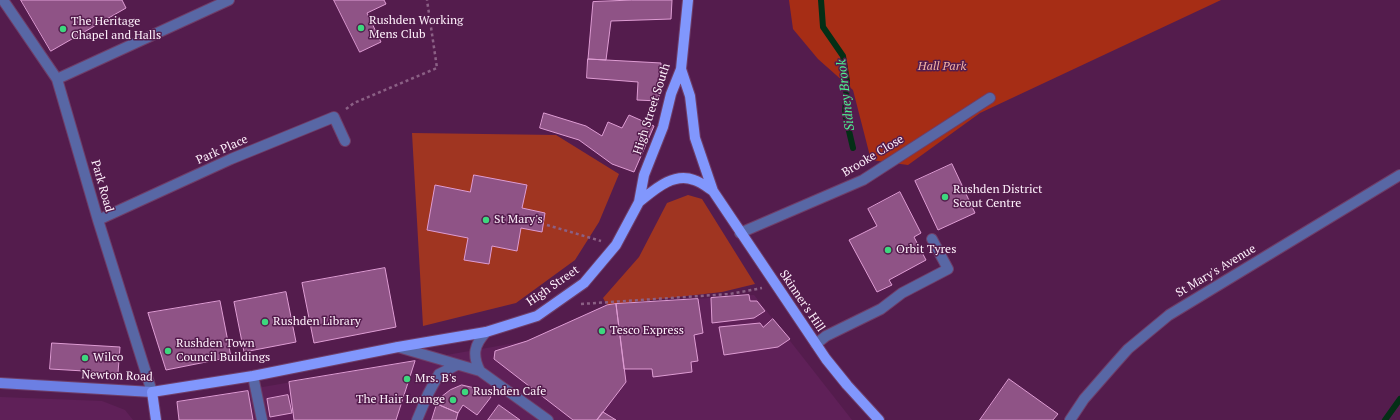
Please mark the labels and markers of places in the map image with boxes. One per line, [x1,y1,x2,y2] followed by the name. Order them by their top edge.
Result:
[369,14,463,42] place label: Rushden Working Mens Club
[71,15,161,43] place label: The Heritage Chapel and Halls
[356,23,366,33] marker: Rushden Working Mens Club
[58,24,68,34] marker: The Heritage Chapel and Halls
[953,183,1043,211] place label: Rushden District Scout Centre
[940,192,950,202] marker: Rushden District Scout Centre
[494,213,543,227] place label: St Mary's
[481,215,491,225] marker: St Mary's
[896,243,956,257] place label: Orbit Tyres
[883,245,893,255] marker: Orbit Tyres
[273,315,361,329] place label: Rushden Library
[260,317,270,327] marker: Rushden Library
[610,324,684,338] place label: Tesco Express
[597,326,607,336] marker: Tesco Express
[176,337,270,365] place label: Rushden Town Council Buildings
[163,346,173,356] marker: Rushden Town Council Buildings
[93,351,123,365] place label: Wilco
[80,353,90,363] marker: Wilco
[415,372,456,386] place label: Mrs. B's
[402,374,412,384] marker: Mrs. B's
[473,385,546,399] place label: Rushden Cafe
[460,387,470,397] marker: Rushden Cafe
[356,393,445,407] place label: The Hair Lounge
[448,395,458,405] marker: The Hair Lounge

